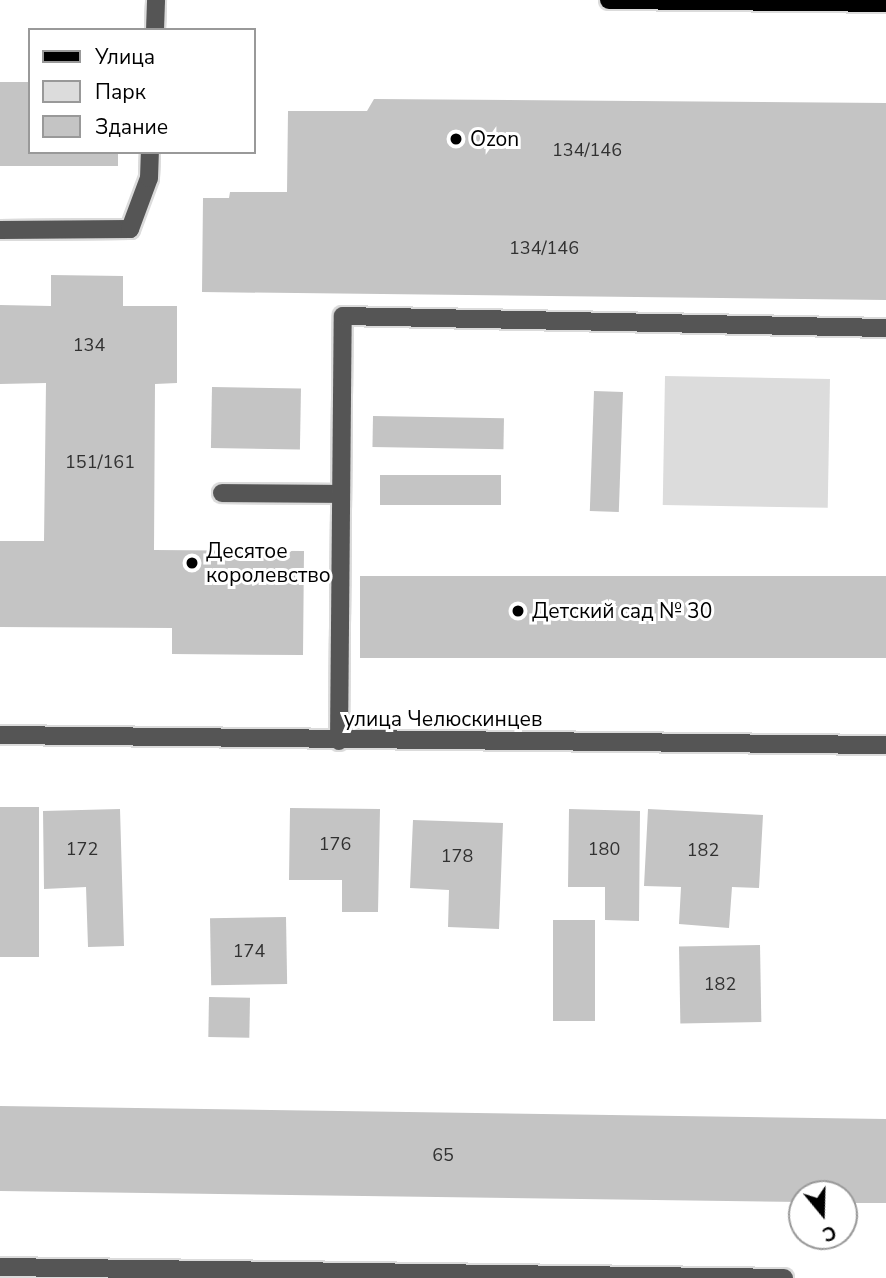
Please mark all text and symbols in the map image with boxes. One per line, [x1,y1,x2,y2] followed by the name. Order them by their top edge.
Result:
[28,28,256,154] legend
[95,43,155,71] text: Улица
[95,78,146,106] text: Парк
[95,113,168,141] text: Здание
[470,126,519,152] place label: Ozon
[448,131,464,147] marker: Ozon
[552,139,622,161] house number: 134/146
[509,237,579,259] house number: 134/146
[73,334,105,356] house number: 134
[65,451,135,473] house number: 151/161
[206,538,331,588] place label: Десятое королевство
[184,555,200,571] marker: Десятое королевство
[532,598,712,624] place label: Детский сад № 30
[510,603,526,619] marker: Детский сад № 30
[344,706,542,732] street label: улица Челюскинцев
[319,833,351,855] house number: 176
[66,838,98,860] house number: 172
[588,838,620,860] house number: 180
[687,839,719,861] house number: 182
[441,845,473,867] house number: 178
[233,940,265,962] house number: 174
[704,973,736,995] house number: 182
[432,1144,454,1166] house number: 65
[788,1180,858,1250] north arrow
[819,1219,840,1247] text: С

